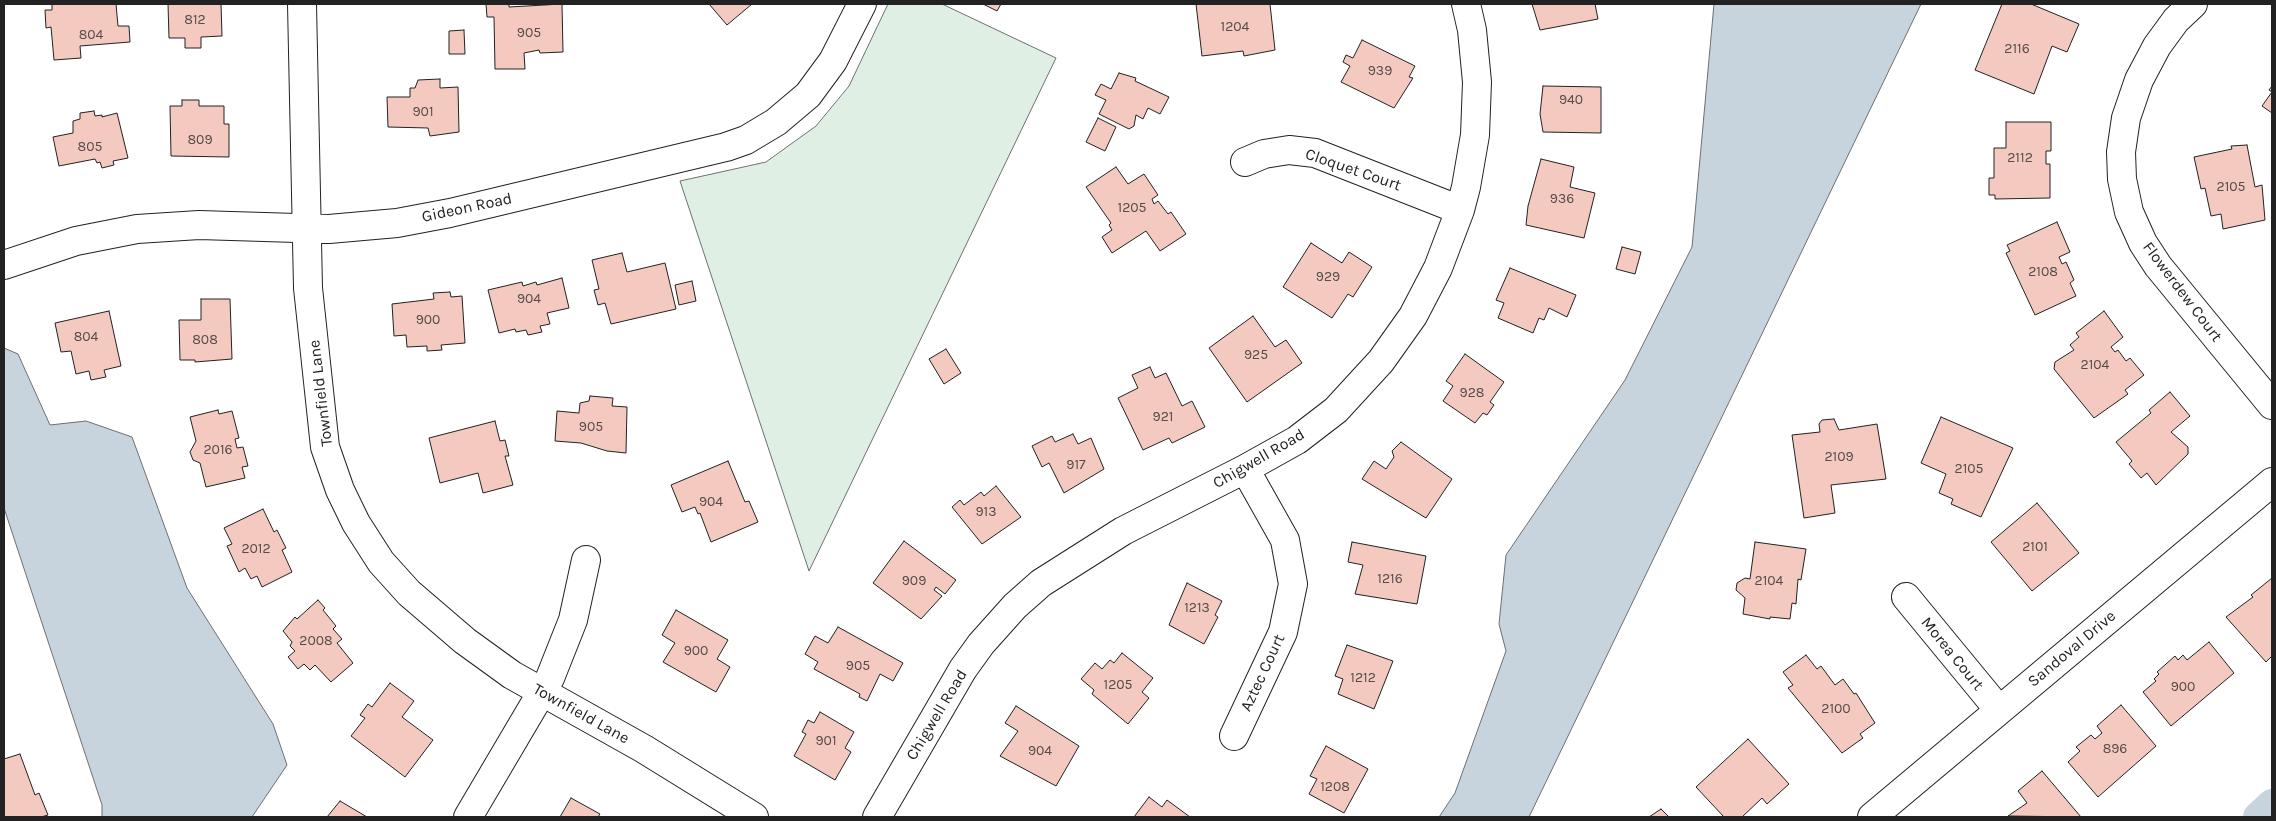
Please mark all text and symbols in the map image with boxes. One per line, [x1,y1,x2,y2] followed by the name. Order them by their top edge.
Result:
[184,12,206,28] house number: 812
[1221,19,1249,35] house number: 1204
[517,25,541,41] house number: 905
[79,27,103,43] house number: 804
[2004,41,2030,57] house number: 2116
[1368,63,1392,79] house number: 939
[1559,92,1583,108] house number: 940
[412,104,434,120] house number: 901
[187,132,213,148] house number: 809
[78,139,102,155] house number: 805
[1303,145,1403,195] street label: Cloquet Court
[2007,150,2033,166] house number: 2112
[2217,179,2245,195] house number: 2105
[420,189,514,227] street label: Gideon Road
[1550,191,1574,207] house number: 936
[1118,200,1146,216] house number: 1205
[2138,238,2226,346] street label: Flowerdew Court
[2028,264,2058,280] house number: 2108
[1316,269,1340,285] house number: 929
[517,291,541,307] house number: 904
[416,312,440,328] house number: 900
[74,329,98,345] house number: 804
[192,332,218,348] house number: 808
[305,339,337,447] street label: Townfield Lane
[1244,347,1268,363] house number: 925
[2081,357,2109,373] house number: 2104
[1460,385,1484,401] house number: 928
[1153,409,1173,425] house number: 921
[579,419,603,435] house number: 905
[1210,425,1308,493] street label: Chigwell Road
[203,442,233,458] house number: 2016
[1824,449,1854,465] house number: 2109
[1066,457,1086,473] house number: 917
[1955,461,1983,477] house number: 2105
[699,494,723,510] house number: 904
[975,504,997,520] house number: 913
[2022,539,2048,555] house number: 2101
[241,541,271,557] house number: 2012
[1377,571,1403,587] house number: 1216
[902,573,926,589] house number: 909
[1755,573,1783,589] house number: 2104
[1184,600,1210,616] house number: 1213
[2024,607,2120,691] street label: Sandoval Drive
[1917,613,1987,695] street label: Morea Court
[1237,631,1289,715] street label: Aztec Court
[299,633,333,649] house number: 2008
[684,643,708,659] house number: 900
[846,658,870,674] house number: 905
[902,666,972,764] street label: Chigwell Road
[1350,670,1376,686] house number: 1212
[1104,677,1132,693] house number: 1205
[2171,679,2195,695] house number: 900
[529,680,633,748] street label: Townfield Lane
[1821,701,1851,717] house number: 2100
[815,733,837,749] house number: 901
[2103,741,2127,757] house number: 896
[1028,743,1052,759] house number: 904
[1320,779,1350,795] house number: 1208

